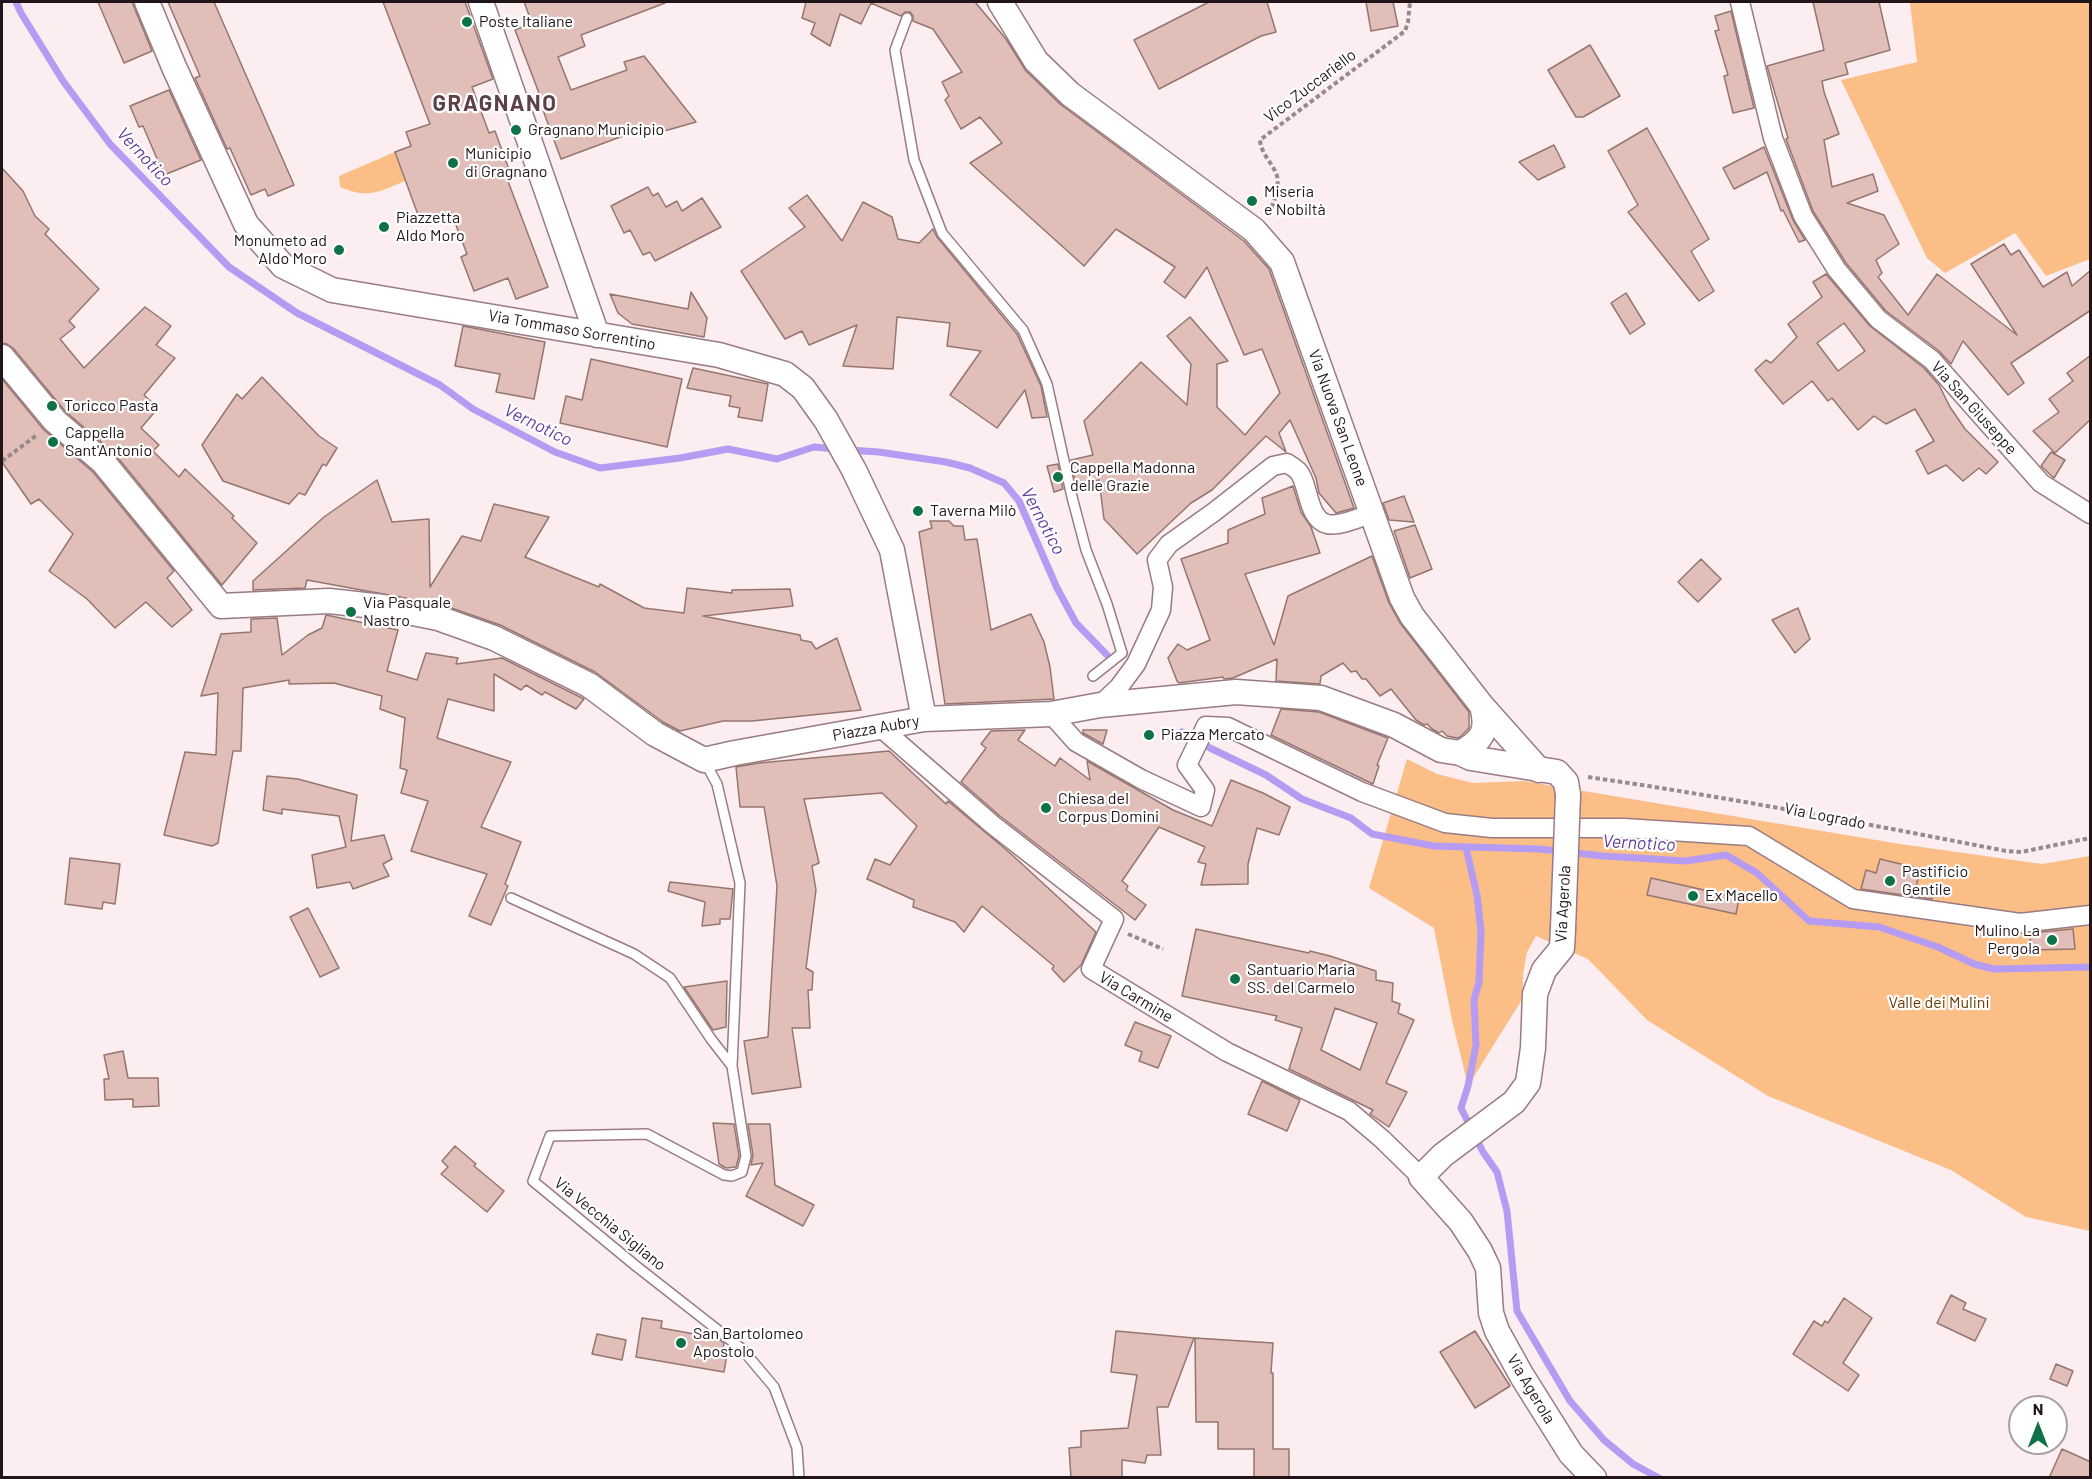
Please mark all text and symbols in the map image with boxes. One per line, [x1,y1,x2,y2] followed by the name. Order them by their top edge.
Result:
[479,12,573,32] place label: Poste Italiane
[460,15,474,29] marker: Poste Italiane
[1260,45,1360,127] street label: Vico Zuccariello
[433,91,557,117] district label: GRAGNANO
[528,120,664,140] place label: Gragnano Municipio
[112,123,178,191] water label: Vernotico
[509,123,523,137] marker: Gragnano Municipio
[465,144,547,182] place label: Municipio di Gragnano
[446,156,460,170] marker: Municipio di Gragnano
[1264,182,1326,220] place label: Miseria e Nobiltà
[1245,194,1259,208] marker: Miseria e Nobiltà
[396,208,465,246] place label: Piazzetta Aldo Moro
[377,220,391,234] marker: Piazzetta Aldo Moro
[234,231,327,269] place label: Monumeto ad Aldo Moro
[332,243,346,257] marker: Monumeto ad Aldo Moro
[487,306,657,354] street label: Via Tommaso Sorrentino
[1304,347,1372,489] street label: Via Nuova San Leone
[1927,357,2021,459] street label: Via San Giuseppe
[64,396,158,416] place label: Toricco Pasta
[45,399,59,413] marker: Toricco Pasta
[500,399,576,451] water label: Vernotico
[65,423,152,461] place label: Cappella Sant'Antonio
[46,435,60,449] marker: Cappella Sant'Antonio
[1070,458,1195,496] place label: Cappella Madonna delle Grazie
[1051,470,1065,484] marker: Cappella Madonna delle Grazie
[1016,484,1070,558] water label: Vernotico
[930,501,1016,521] place label: Taverna Milò
[911,504,925,518] marker: Taverna Milò
[363,593,451,631] place label: Via Pasquale Nastro
[344,605,358,619] marker: Via Pasquale Nastro
[831,711,921,745] street label: Piazza Aubry
[1161,725,1265,745] place label: Piazza Mercato
[1142,728,1156,742] marker: Piazza Mercato
[1058,789,1159,827] place label: Chiesa del Corpus Domini
[1783,799,1867,833] street label: Via Logrado
[1039,801,1053,815] marker: Chiesa del Corpus Domini
[1602,830,1676,856] water label: Vernotico
[1902,862,1968,900] place label: Pastificio Gentile
[1551,865,1575,943] street label: Via Agerola
[1883,874,1897,888] marker: Pastificio Gentile
[1705,886,1778,906] place label: Ex Macello
[1686,889,1700,903] marker: Ex Macello
[1975,921,2040,959] place label: Mulino La Pergola
[2045,933,2059,947] marker: Mulino La Pergola
[1247,960,1355,998] place label: Santuario Maria SS. del Carmelo
[1096,967,1176,1027] street label: Via Carmine
[1228,972,1242,986] marker: Santuario Maria SS. del Carmelo
[1889,993,1989,1013] park label: Valle dei Mulini
[550,1173,670,1275] street label: Via Vecchia Sigliano
[693,1324,804,1362] place label: San Bartolomeo Apostolo
[674,1336,688,1350] marker: San Bartolomeo Apostolo
[1503,1351,1559,1427] street label: Via Agerola
[2008,1395,2068,1455] north arrow
[2033,1399,2043,1418] text: N

